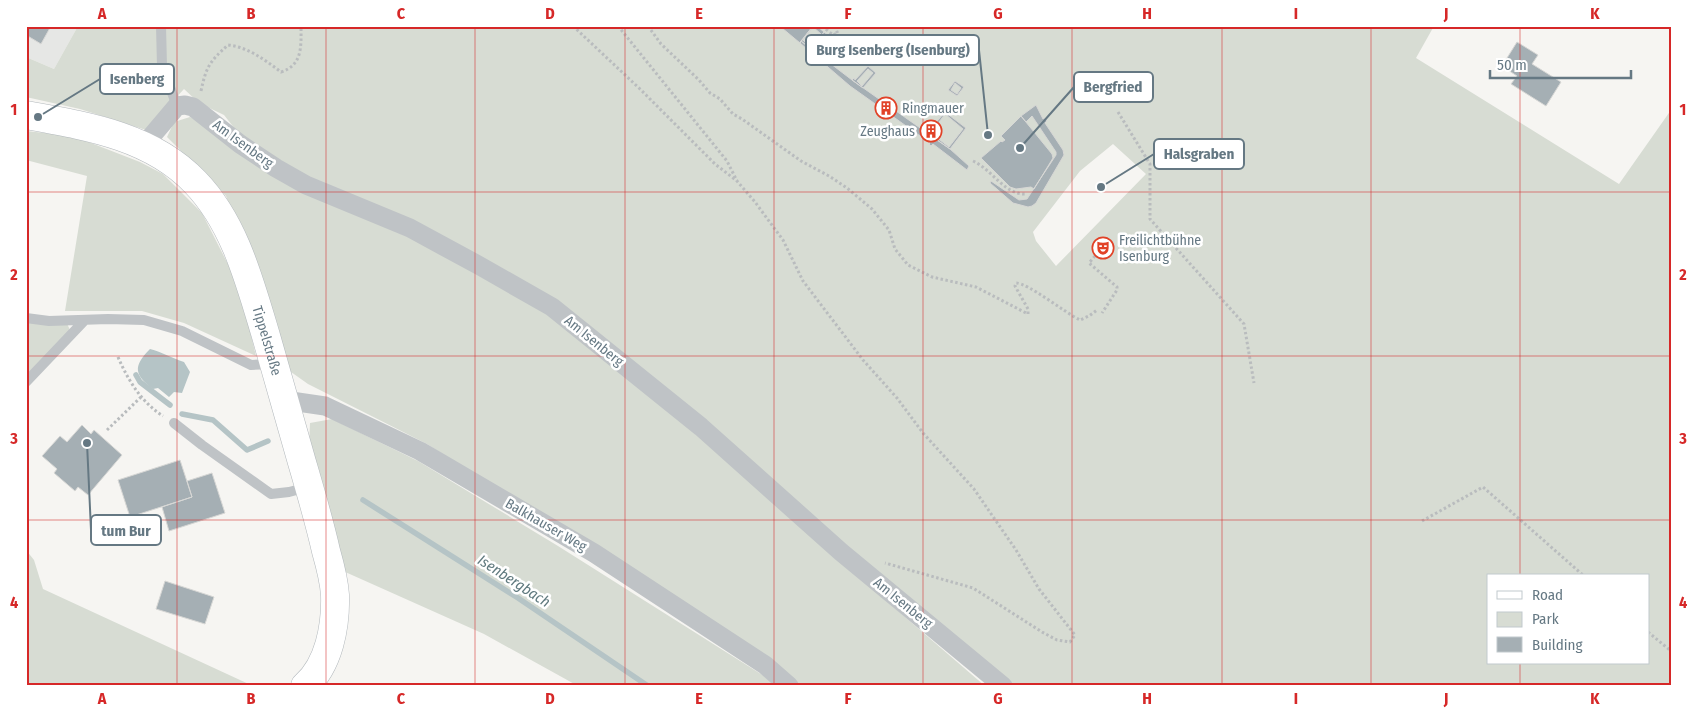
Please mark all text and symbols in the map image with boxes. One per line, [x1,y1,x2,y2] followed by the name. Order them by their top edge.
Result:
[97,4,107,23] text: A
[247,4,256,23] text: B
[397,4,406,23] text: C
[545,4,555,23] text: D
[695,4,703,23] text: E
[844,4,852,23] text: F
[993,4,1003,23] text: G
[1142,4,1152,23] text: H
[1294,4,1298,23] text: I
[1443,4,1448,23] text: J
[1590,4,1600,23] text: K
[806,35,979,65] callout: Burg Isenberg (Isenburg)
[816,41,970,59] text: Burg Isenberg (Isenburg)
[1490,48,1631,80] scale bar
[1497,56,1527,74] text: 50 m
[100,64,174,94] callout: Isenberg
[110,70,165,88] text: Isenberg
[1074,72,1153,102] callout: Bergfried
[1084,78,1142,96] text: Bergfried
[874,96,898,120] building icon: Ringmauer
[11,100,17,119] text: 1
[902,100,964,117] place label: Ringmauer
[1680,100,1686,119] text: 1
[209,116,277,172] street label: Am Isenberg
[919,119,943,143] building icon: Zeughaus
[860,123,915,140] place label: Zeughaus
[1154,139,1244,169] callout: Halsgraben
[1164,145,1234,163] text: Halsgraben
[1119,232,1201,265] place label: Freilichtbühne Isenburg
[1091,236,1115,260] theatre icon: Freilichtbühne Isenburg
[9,265,18,284] text: 2
[1678,265,1687,284] text: 2
[249,304,285,377] street label: Tippelstraße
[561,312,627,370] street label: Am Isenberg
[9,429,18,448] text: 3
[1678,429,1687,448] text: 3
[502,495,590,555] street label: Balkhauser Weg
[91,515,161,545] callout: tum Bur
[101,522,151,540] text: tum Bur
[474,551,554,611] water label: Isenbergbach
[870,574,936,632] street label: Am Isenberg
[1487,574,1650,664] legend
[1532,586,1563,604] text: Road
[10,593,18,612] text: 4
[1679,593,1687,612] text: 4
[1532,610,1559,628] text: Park
[1532,636,1583,654] text: Building
[97,689,107,708] text: A
[247,689,256,708] text: B
[397,689,406,708] text: C
[545,689,555,708] text: D
[695,689,703,708] text: E
[844,689,852,708] text: F
[993,689,1003,708] text: G
[1142,689,1152,708] text: H
[1294,689,1298,708] text: I
[1443,689,1448,708] text: J
[1590,689,1600,708] text: K

